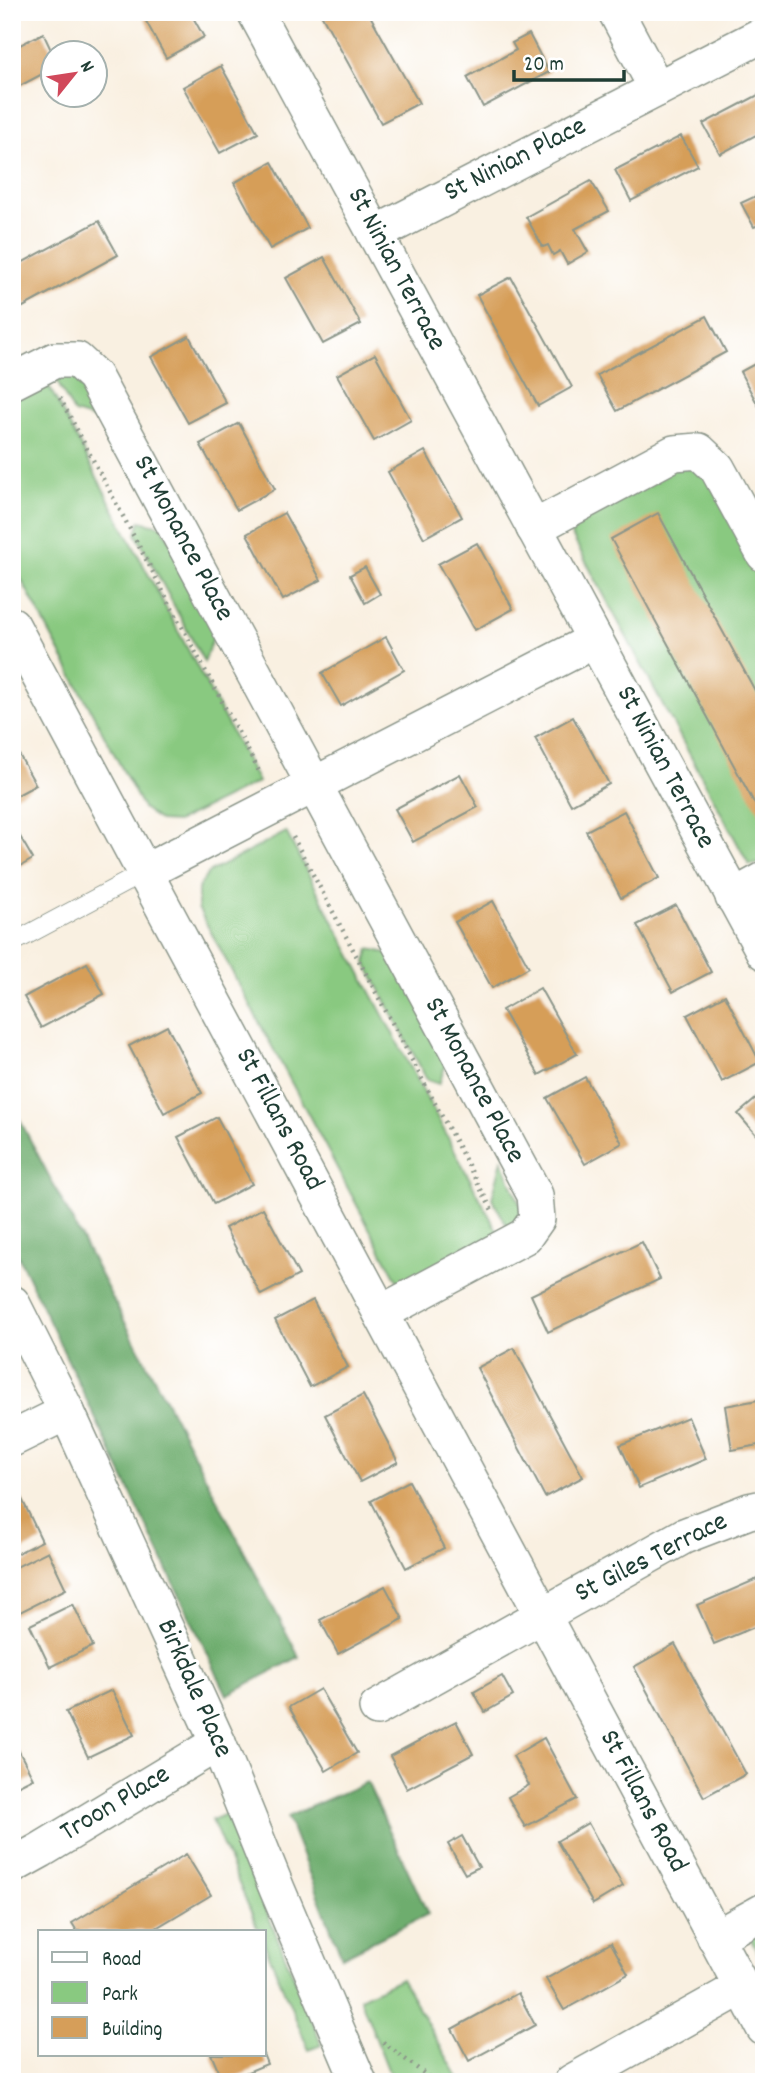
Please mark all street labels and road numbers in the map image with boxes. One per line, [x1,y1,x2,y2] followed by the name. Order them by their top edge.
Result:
[438,108,594,214] street label: St Ninian Place
[335,181,455,359] street label: St Ninian Terrace
[121,449,243,629] street label: St Monance Place
[604,679,724,857] street label: St Ninian Terrace
[412,991,534,1171] street label: St Monance Place
[224,1041,332,1199] street label: St Fillans Road
[569,1503,735,1615] street label: St Giles Terrace
[145,1613,241,1765] street label: Birkdale Place
[588,1723,696,1881] street label: St Fillans Road
[53,1756,179,1854] street label: Troon Place

